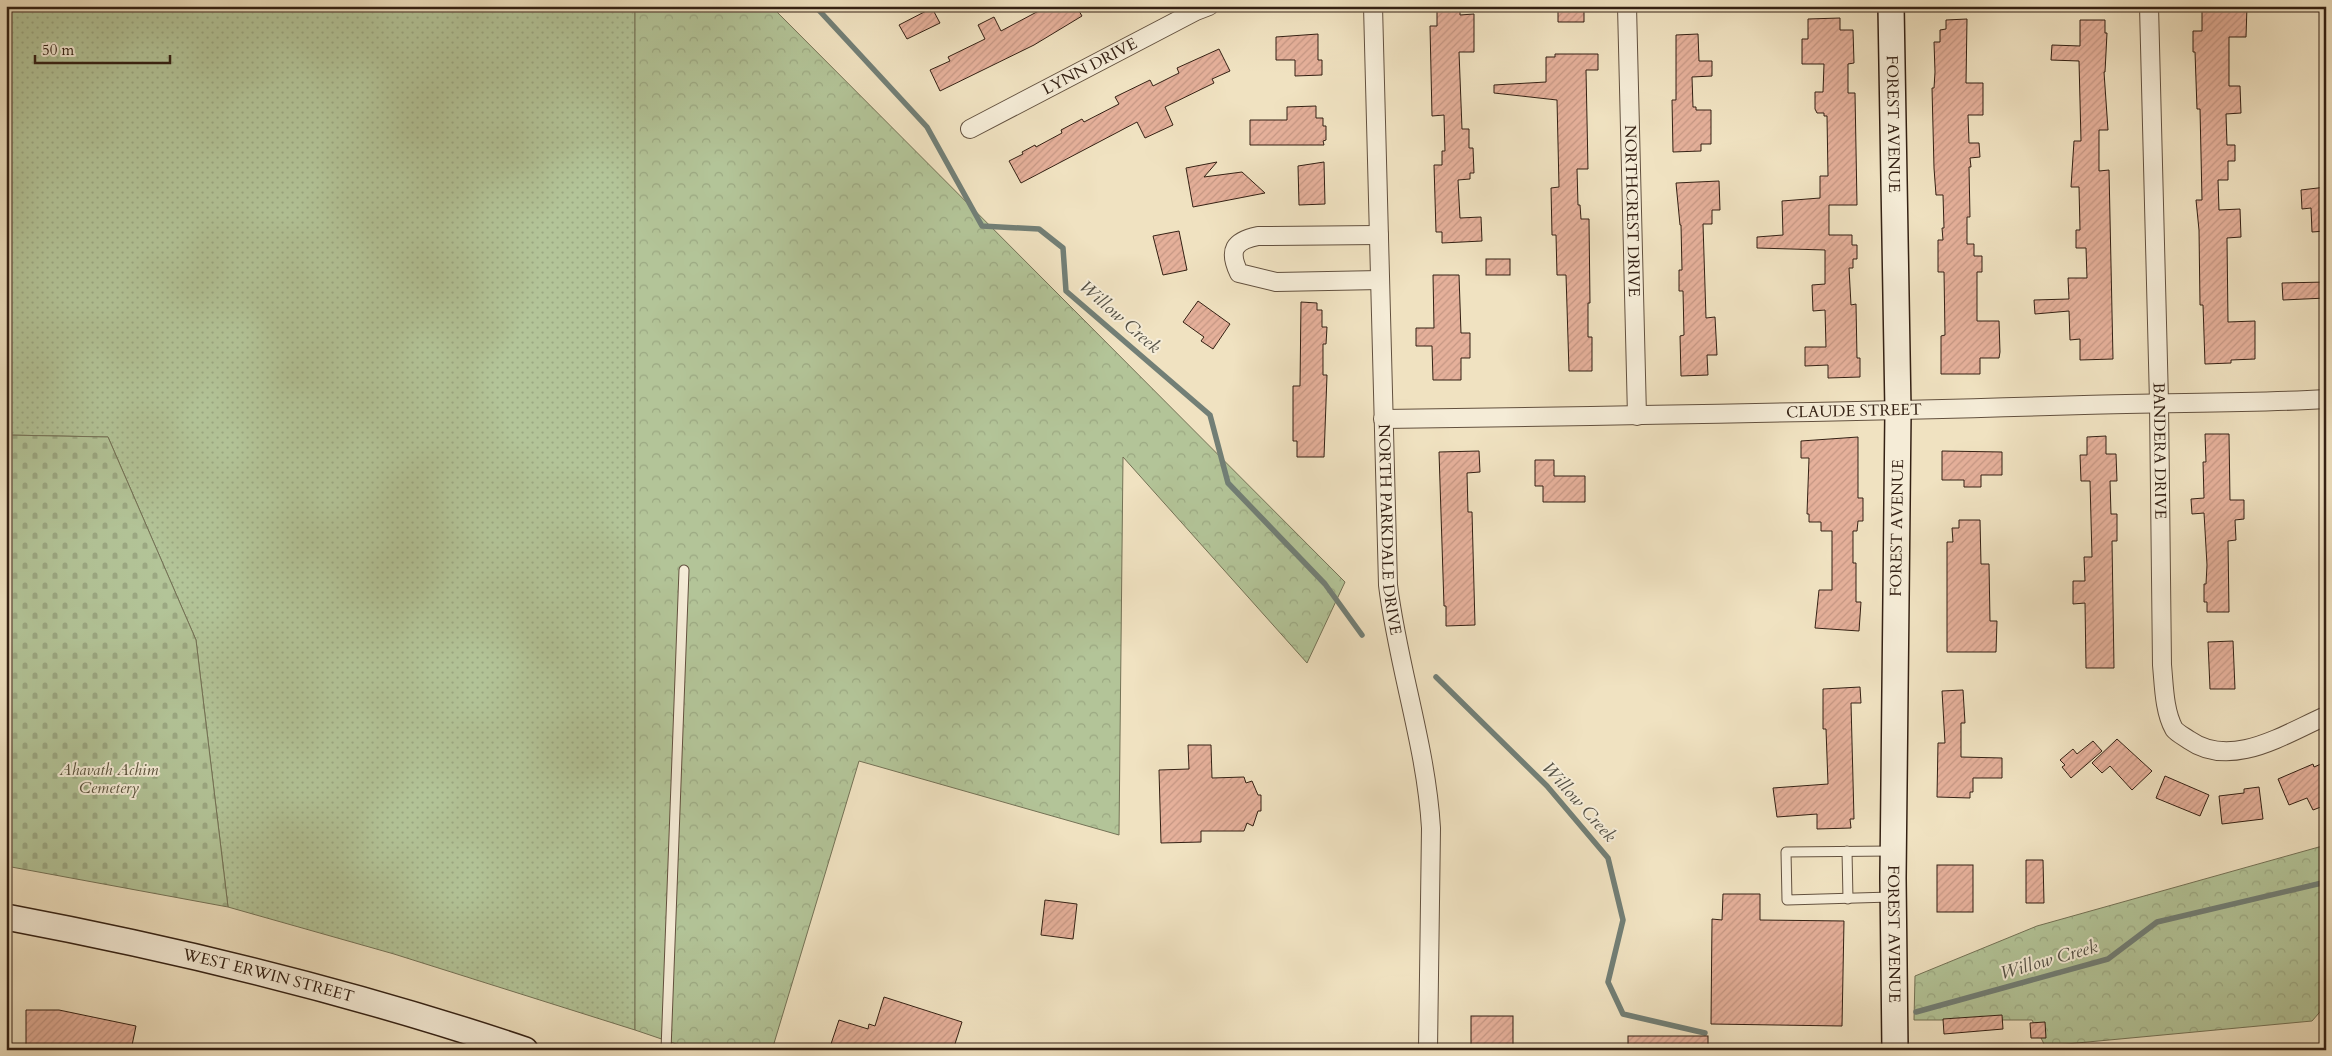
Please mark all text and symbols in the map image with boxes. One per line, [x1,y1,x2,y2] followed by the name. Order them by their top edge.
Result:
[35,32,170,64] scale bar
[1038,33,1141,100] street label: LYNN DRIVE
[42,40,74,60] text: 50 m
[1881,55,1905,193] street label: FOREST AVENUE
[1619,125,1645,297] street label: NORTHCREST DRIVE
[1074,275,1166,359] water label: Willow Creek
[2148,382,2171,520] street label: BANDERA DRIVE
[1786,398,1922,423] street label: CLAUDE STREET
[1373,424,1407,637] street label: NORTH PARKDALE DRIVE
[1885,459,1909,597] street label: FOREST AVENUE
[1536,756,1622,848] water label: Willow Creek
[58,759,159,799] park label: Ahavath Achim Cemetery
[1882,865,1905,1003] street label: FOREST AVENUE
[1997,934,2101,986] water label: Willow Creek
[180,943,357,1008] street label: WEST ERWIN STREET

